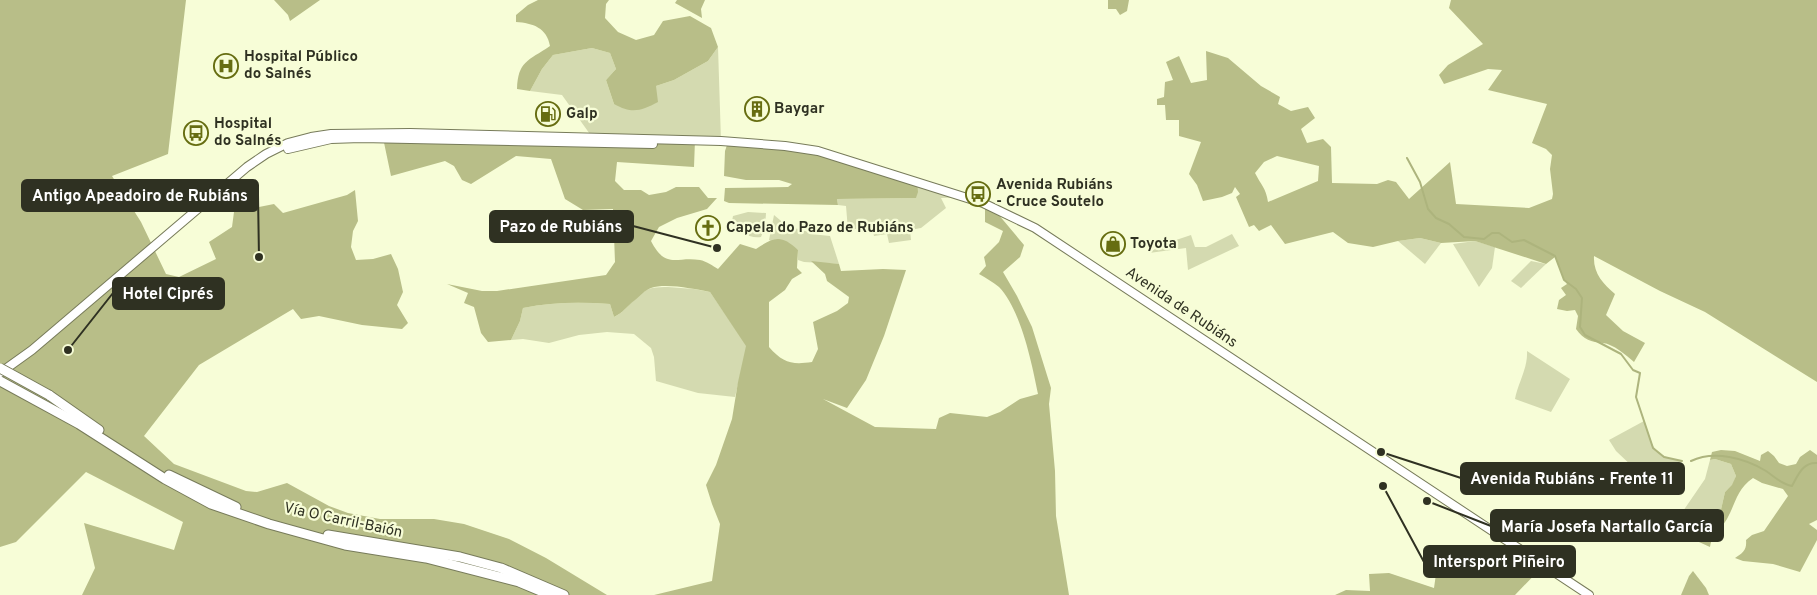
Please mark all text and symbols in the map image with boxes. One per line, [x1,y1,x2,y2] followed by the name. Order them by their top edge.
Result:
[244,48,358,84] place label: Hospital Público do Salnés
[213,53,239,79] hospital icon: Hospital Público do Salnés
[744,96,770,122] building icon: Baygar
[774,100,825,119] place label: Baygar
[535,101,561,127] fuel station icon: Galp
[566,105,598,124] place label: Galp
[214,115,282,151] place label: Hospital do Salnés
[183,120,209,146] bus stop icon: Hospital do Salnés
[996,176,1113,212] place label: Avenida Rubiáns - Cruce Soutelo
[22,180,258,211] callout: Antigo Apeadoiro de Rubiáns
[965,181,991,207] bus stop icon: Avenida Rubiáns - Cruce Soutelo
[32,187,248,207] text: Antigo Apeadoiro de Rubiáns
[490,211,633,242] callout: Pazo de Rubiáns
[695,215,721,241] church icon: Capela do Pazo de Rubiáns
[500,218,623,238] text: Pazo de Rubiáns
[726,219,914,238] place label: Capela do Pazo de Rubiáns
[1100,231,1126,257] shop icon: Toyota
[1130,235,1177,254] place label: Toyota
[1121,263,1241,353] street label: Avenida de Rubiáns
[113,278,224,309] callout: Hotel Ciprés
[122,285,214,305] text: Hotel Ciprés
[1461,463,1684,494] callout: Avenida Rubiáns - Frente 11
[1470,470,1674,490] text: Avenida Rubiáns - Frente 11
[282,499,404,543] street label: Vía O Carril-Baión
[1491,510,1723,541] callout: María Josefa Nartallo García
[1501,518,1713,538] text: María Josefa Nartallo García
[1424,546,1575,577] callout: Intersport Piñeiro
[1433,553,1565,573] text: Intersport Piñeiro

